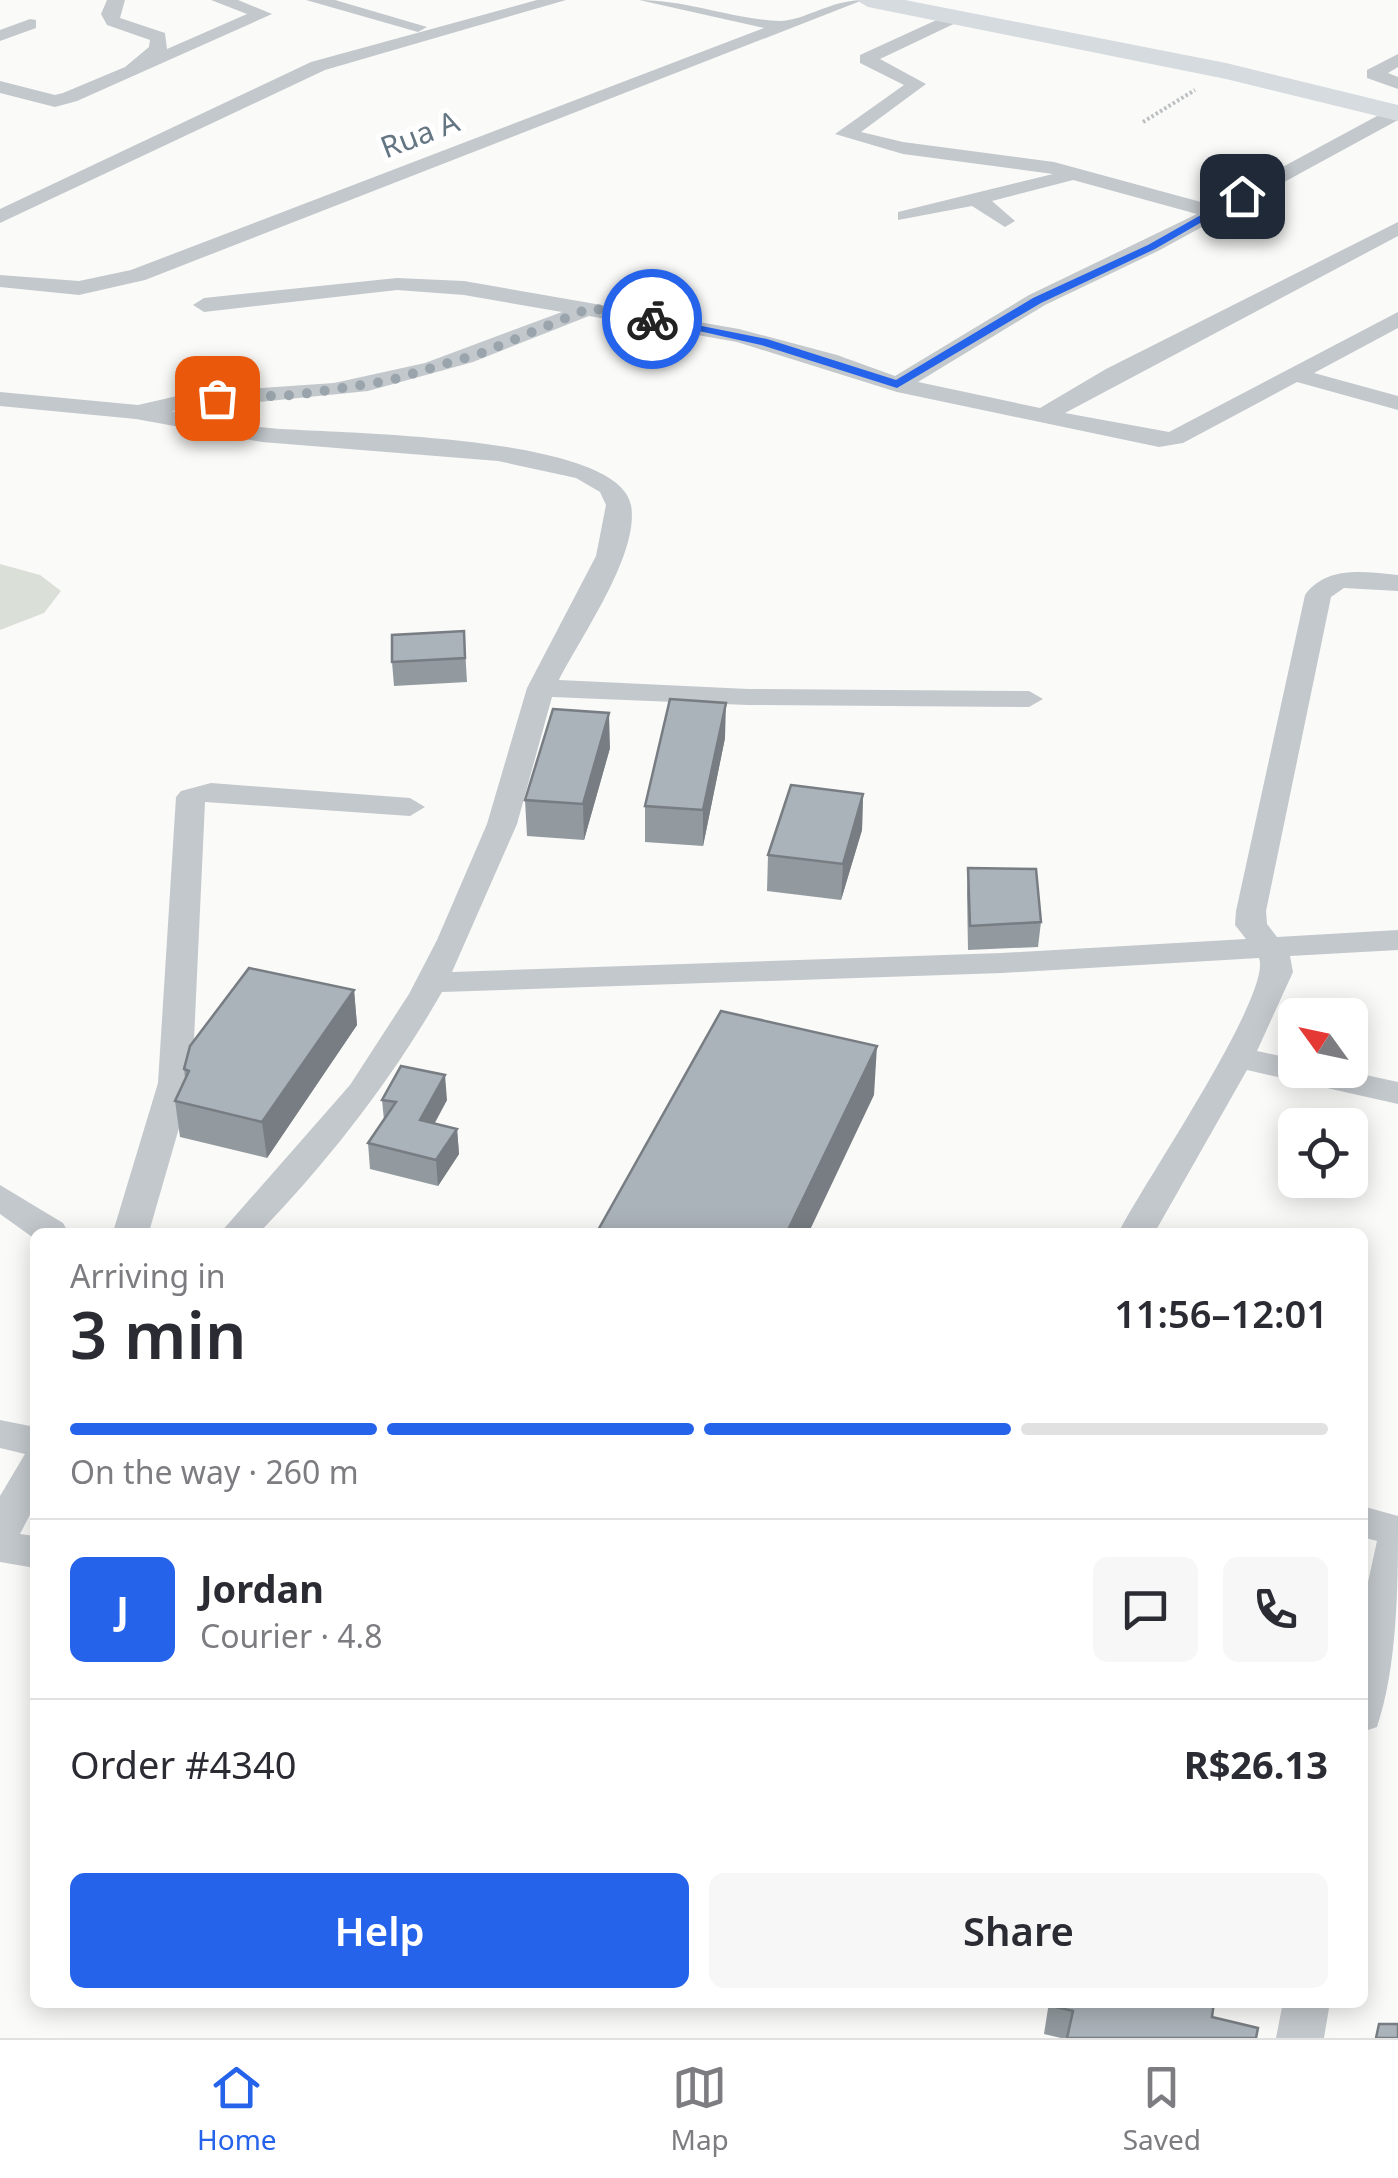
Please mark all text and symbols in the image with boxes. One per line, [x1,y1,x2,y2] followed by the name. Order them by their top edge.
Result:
[374,100,465,167] street label: Rua A
[1200,154,1285,239] pin
[1215,169,1270,224] icon: home
[602,269,702,369] courier
[625,292,680,347] icon: bike
[175,356,260,441] pin
[190,371,245,426] icon: bag
[1278,998,1368,1088] north arrow
[1278,998,1368,1198] map controls
[1278,1108,1368,1198] button: locate
[70,1254,225,1297] text: Arriving in
[1114,1287,1328,1339] text: 11:56–12:01
[70,1290,246,1378] text: 3 min
[70,1450,359,1493] text: On the way · 260 m
[1093,1557,1198,1662] button: chat
[1223,1557,1328,1662] button: phone
[200,1562,324,1614] text: Jordan
[116,1583,129,1635] text: J
[200,1614,383,1657] text: Courier · 4.8
[70,1738,296,1790] text: Order #4340
[1184,1738,1328,1790] text: R$26.13
[70,1873,689,1988] button: Help
[709,1873,1328,1988] button: Share
[197,2060,277,2158] tab: Home
[671,2060,729,2158] tab: Map
[1123,2060,1201,2158] tab: Saved

